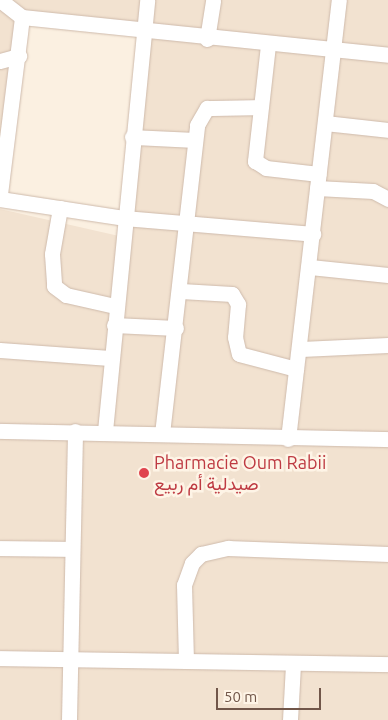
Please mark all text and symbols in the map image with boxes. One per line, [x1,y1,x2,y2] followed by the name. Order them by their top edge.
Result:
[154,452,326,494] place label: Pharmacie Oum Rabii صيدلية أم ربيع
[138,467,150,479] marker: Pharmacie Oum Rabii صيدلية أم ربيع
[218,678,323,710] scale bar
[224,688,257,705] text: 50 m

